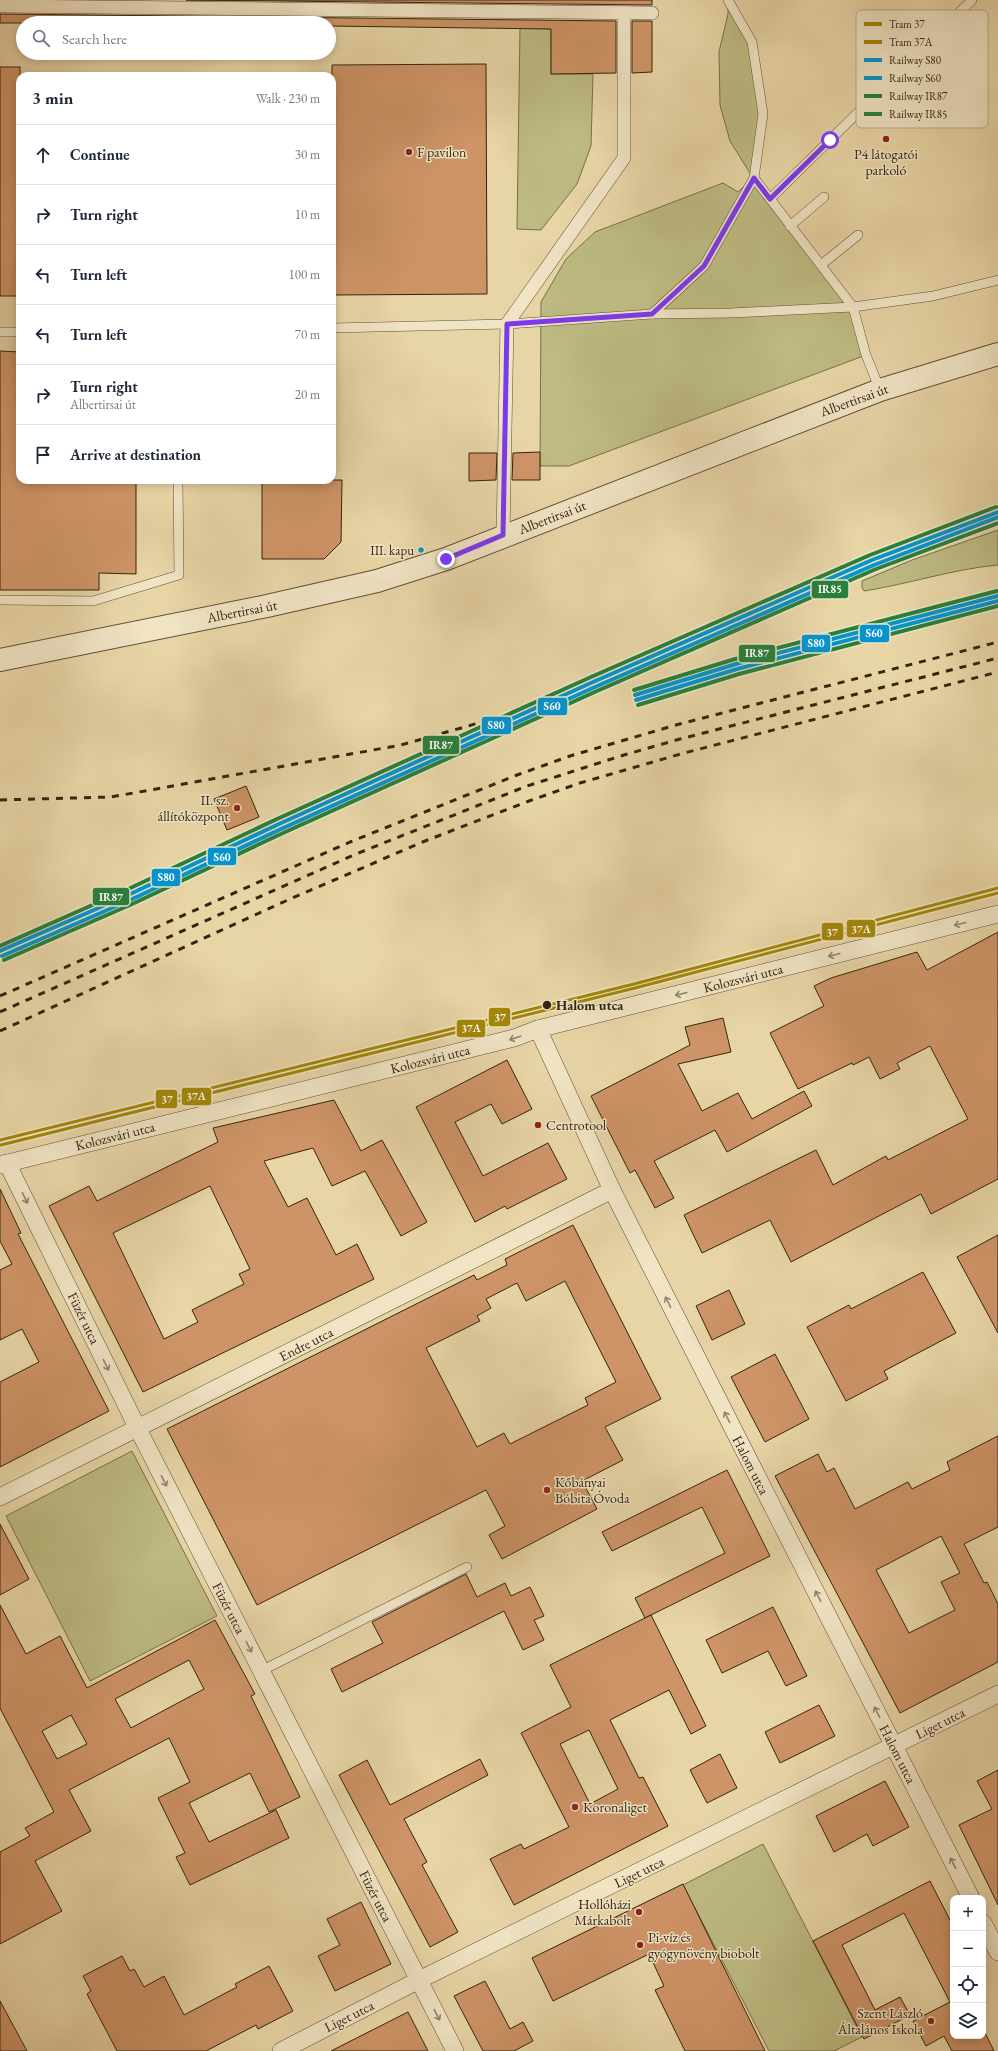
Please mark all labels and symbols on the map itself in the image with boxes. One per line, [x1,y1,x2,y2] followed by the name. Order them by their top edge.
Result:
[856,10,988,128] legend
[889,17,925,31] text: Tram 37
[889,35,933,49] text: Tram 37A
[889,53,941,67] text: Railway S80
[889,71,941,85] text: Railway S60
[889,89,948,103] text: Railway IR87
[889,107,947,121] text: Railway IR85
[821,131,839,149] route start
[881,134,891,144] marker: P4 látogatói parkoló
[417,143,467,161] place label: F pavilon
[854,145,919,179] place label: P4 látogatói parkoló
[404,147,414,157] marker: F pavilon
[817,379,891,421] street label: Albertirsai út
[515,496,589,538] street label: Albertirsai út
[370,542,414,559] place label: III. kapu
[416,545,426,555] marker: III. kapu
[437,550,455,568] route end
[811,580,849,599] line badge: IR85
[818,582,842,596] text: IR85
[204,595,279,627] street label: Albertirsai út
[859,624,890,643] line badge: S60
[865,626,883,640] text: S60
[801,634,831,653] line badge: S80
[807,636,825,650] text: S80
[738,644,776,663] line badge: IR87
[745,646,769,660] text: IR87
[537,697,568,716] line badge: S60
[543,699,561,713] text: S60
[481,716,512,735] line badge: S80
[487,718,505,732] text: S80
[422,735,460,755] line badge: IR87
[429,738,453,752] text: IR87
[158,791,230,825] place label: II. sz. állítóközpont
[232,803,242,813] marker: II. sz. állítóközpont
[207,847,237,866] line badge: S60
[213,850,231,864] text: S60
[151,868,181,887] line badge: S80
[157,870,175,884] text: S80
[92,887,130,906] line badge: IR87
[99,890,123,904] text: IR87
[846,919,876,938] line badge: 37A
[954,921,967,928] one-way arrow
[821,922,844,941] line badge: 37
[851,922,871,936] text: 37A
[826,925,838,939] text: 37
[828,952,841,960] one-way arrow
[701,959,785,997] street label: Kolozsvári utca
[675,990,688,998] one-way arrow
[556,996,624,1014] place label: Halom utca
[541,999,553,1011] marker: Halom utca
[488,1007,511,1027] line badge: 37
[494,1010,506,1024] text: 37
[456,1019,486,1038] line badge: 37A
[461,1021,481,1035] text: 37A
[508,1035,521,1042] one-way arrow
[388,1040,472,1078] street label: Kolozsvári utca
[181,1087,212,1106] line badge: 37A
[155,1089,178,1109] line badge: 37
[186,1089,206,1103] text: 37A
[161,1092,173,1106] text: 37
[546,1116,607,1134] place label: Centrotool
[73,1117,157,1155] street label: Kolozsvári utca
[533,1120,543,1130] marker: Centrotool
[22,1191,29,1203] one-way arrow
[64,1289,104,1347] street label: Füzér utca
[664,1296,672,1308] one-way arrow
[276,1323,336,1365] street label: Endre utca
[103,1358,110,1370] one-way arrow
[723,1412,730,1424] one-way arrow
[729,1433,774,1498] street label: Halom utca
[555,1473,630,1507] place label: Kőbányai Bóbita Óvoda
[161,1475,169,1487] one-way arrow
[542,1485,552,1495] marker: Kőbányai Bóbita Óvoda
[208,1579,250,1637] street label: Füzér utca
[814,1590,821,1602] one-way arrow
[246,1641,253,1653] one-way arrow
[912,1703,968,1743] street label: Liget utca
[872,1706,880,1718] one-way arrow
[876,1722,921,1787] street label: Halom utca
[583,1798,647,1816] place label: Koronaliget
[570,1802,580,1812] marker: Koronaliget
[611,1852,667,1892] street label: Liget utca
[949,1857,956,1869] one-way arrow
[355,1867,397,1925] street label: Füzér utca
[575,1895,632,1929] place label: Hollóházi Márkabolt
[634,1907,644,1917] marker: Hollóházi Márkabolt
[648,1928,760,1962] place label: Pi-víz és gyógynövény biobolt
[635,1940,645,1950] marker: Pi-víz és gyógynövény biobolt
[321,1996,377,2036] street label: Liget utca
[837,2004,923,2038] place label: Szent László Általános Iskola
[433,2009,441,2021] one-way arrow
[926,2016,936,2026] marker: Szent László Általános Iskola

